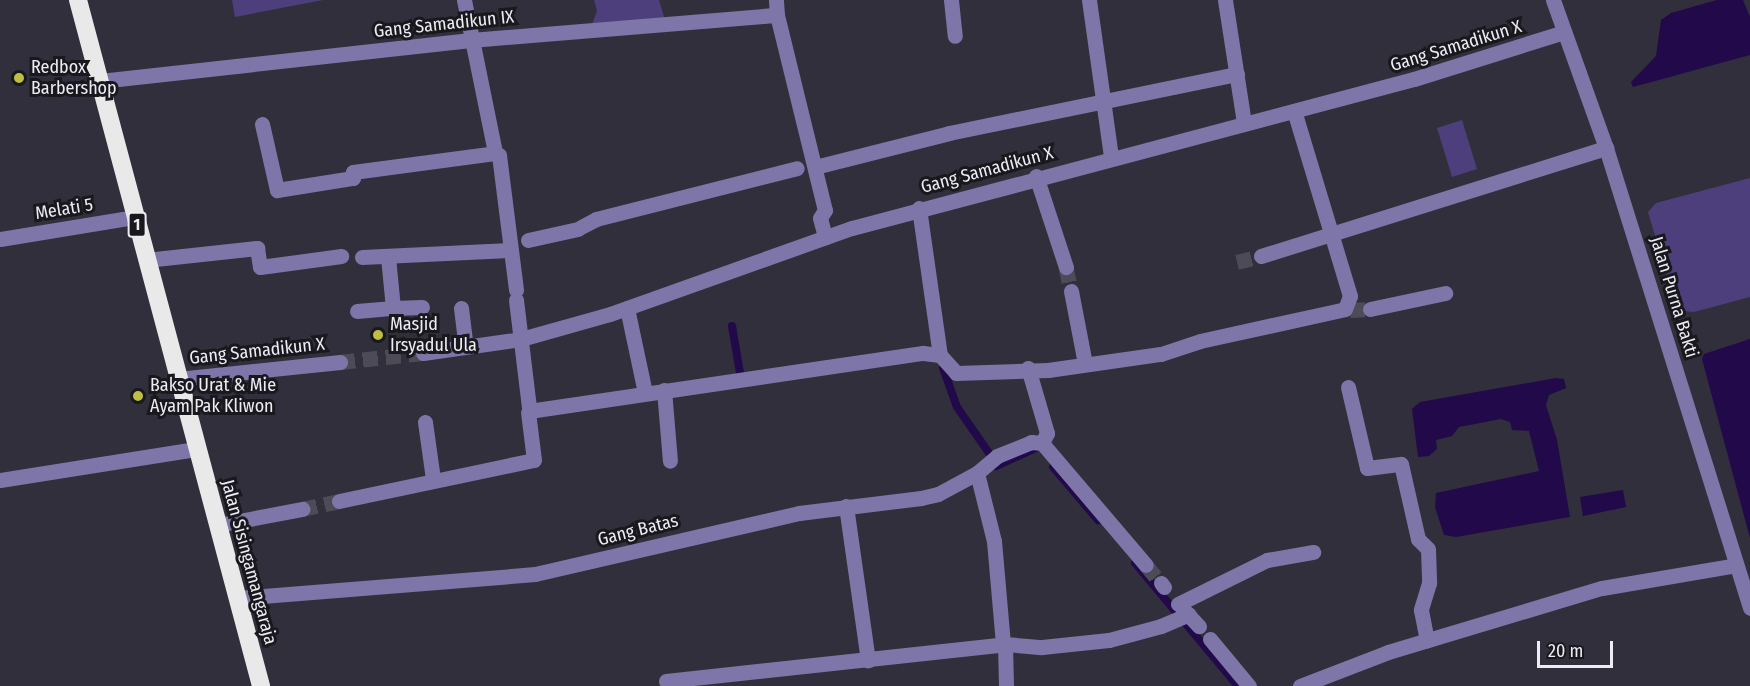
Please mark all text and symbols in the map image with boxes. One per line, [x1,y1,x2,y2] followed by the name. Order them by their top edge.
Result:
[373,6,515,42] street label: Gang Samadikun IX
[1388,16,1524,76] street label: Gang Samadikun X
[31,57,117,100] place label: Redbox Barbershop
[12,71,26,85] marker: Redbox Barbershop
[918,142,1056,198] street label: Gang Samadikun X
[34,194,94,224] street label: Melati 5
[126,212,148,238] road number: 1
[1645,234,1703,360] street label: Jalan Purna Bakti
[390,314,477,356] place label: Masjid Irsyadul Ula
[371,328,385,342] marker: Masjid Irsyadul Ula
[188,333,326,369] street label: Gang Samadikun X
[150,375,276,418] place label: Bakso Urat & Mie Ayam Pak Kliwon
[131,389,145,403] marker: Bakso Urat & Mie Ayam Pak Kliwon
[217,477,281,647] street label: Jalan Sisingamangaraja
[596,510,680,550] street label: Gang Batas
[1540,629,1616,667] scale bar
[1548,640,1583,662] text: 20 m

